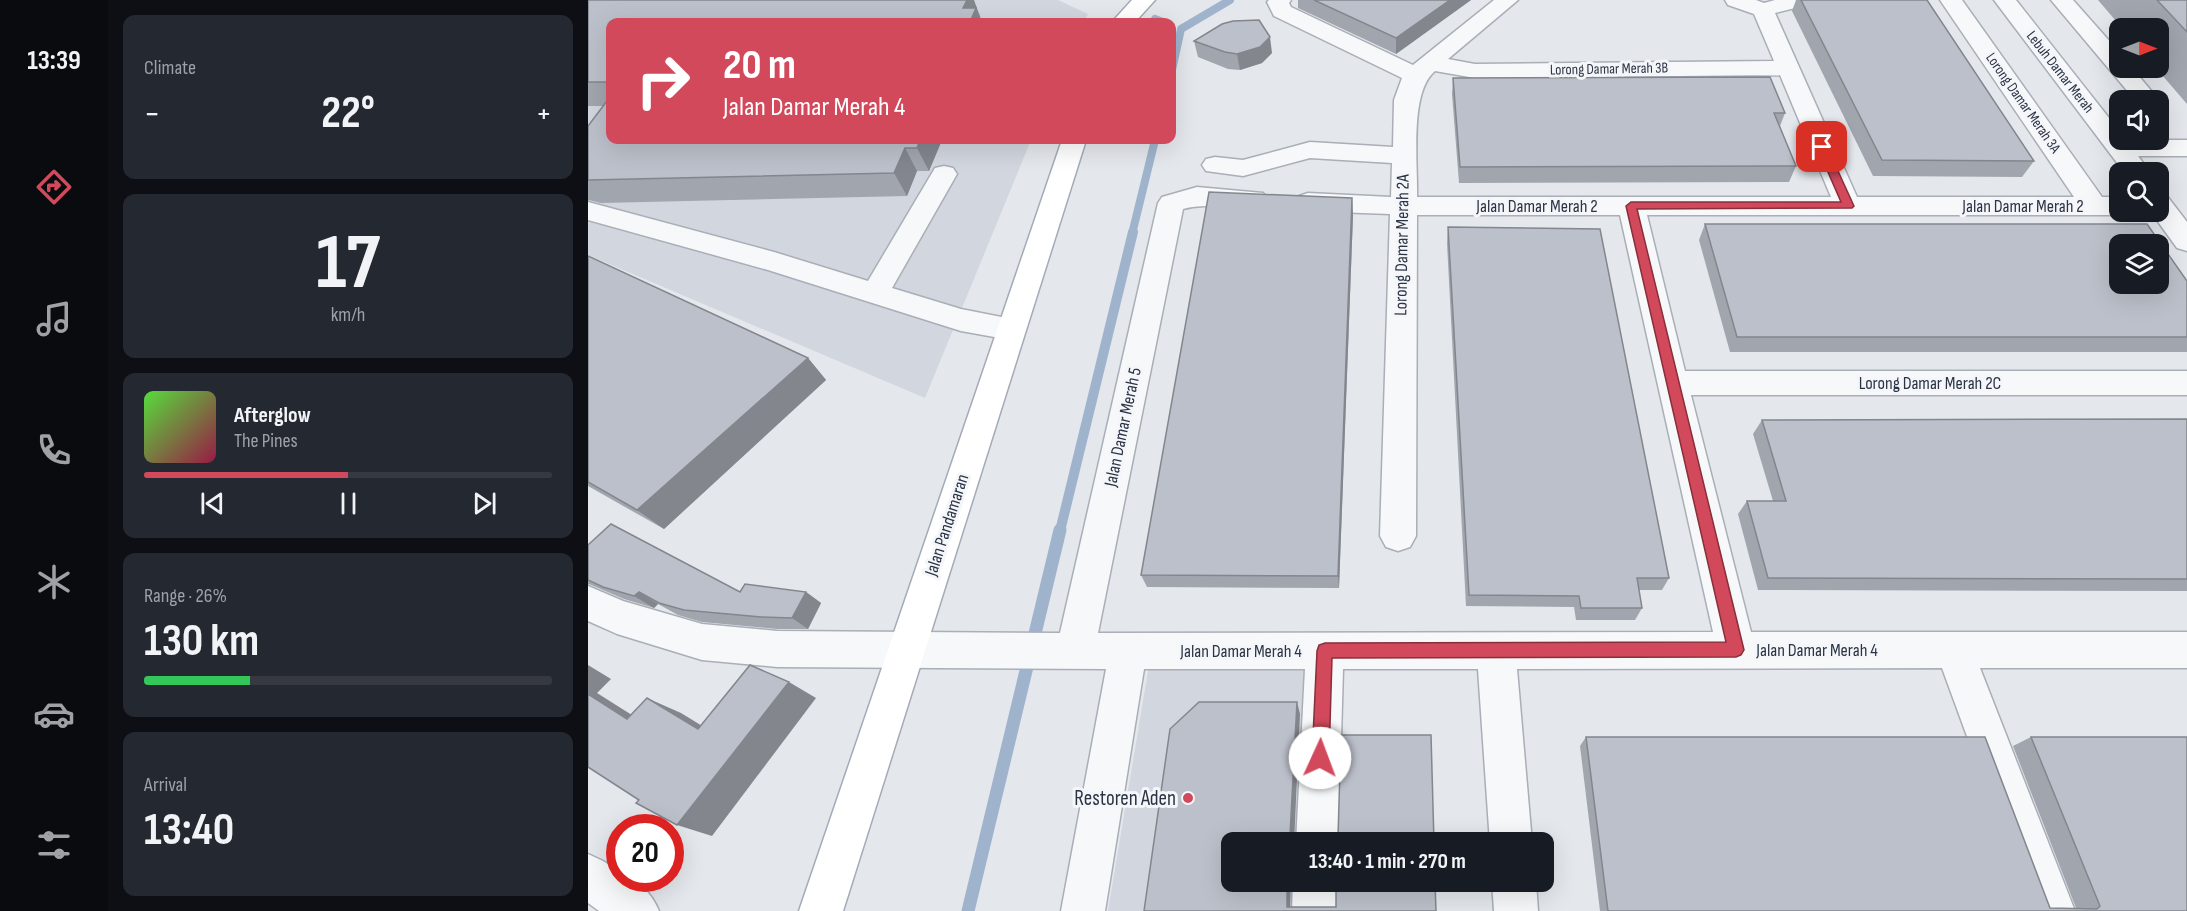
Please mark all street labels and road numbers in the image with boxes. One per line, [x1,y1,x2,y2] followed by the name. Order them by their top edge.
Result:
[2022,27,2098,117] street label: Lebuh Damar Merah
[1981,49,2065,157] street label: Lorong Damar Merah 3A
[1550,58,1669,80] street label: Lorong Damar Merah 3B
[1390,174,1414,316] street label: Lorong Damar Merah 2A
[1475,196,1598,217] street label: Jalan Damar Merah 2
[1961,196,2084,217] street label: Jalan Damar Merah 2
[1100,366,1146,489] street label: Jalan Damar Merah 5
[1859,373,2001,394] street label: Lorong Damar Merah 2C
[920,471,973,580] street label: Jalan Pandamaran
[1755,640,1878,661] street label: Jalan Damar Merah 4
[1179,641,1302,662] street label: Jalan Damar Merah 4

